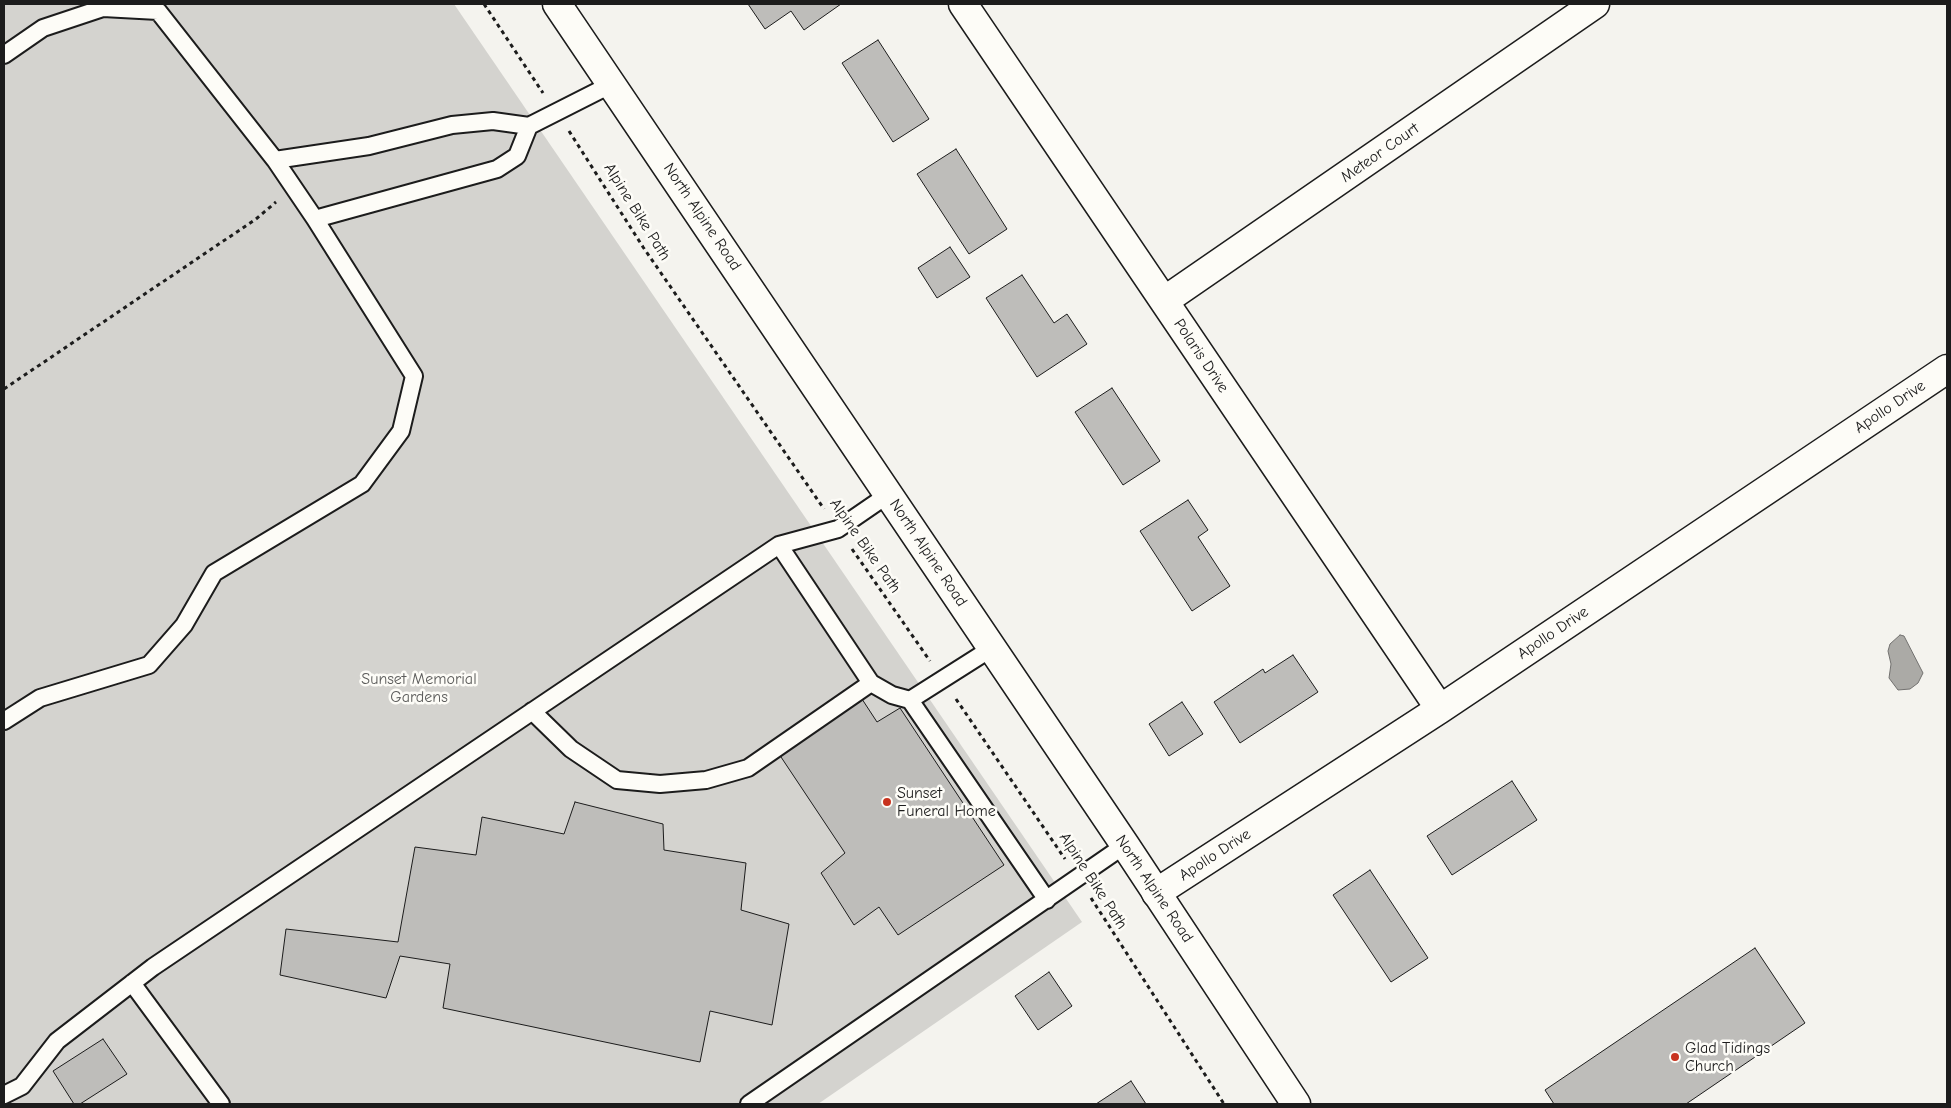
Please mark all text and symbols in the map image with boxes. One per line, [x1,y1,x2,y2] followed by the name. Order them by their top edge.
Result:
[1337,119,1423,187] street label: Meteor Court
[599,160,675,264] street label: Alpine Bike Path
[659,160,745,274] street label: North Alpine Road
[1169,315,1233,397] street label: Polaris Drive
[1851,376,1929,438] street label: Apollo Drive
[825,495,905,597] street label: Alpine Bike Path
[885,496,971,610] street label: North Alpine Road
[1514,602,1592,664] street label: Apollo Drive
[361,669,477,707] park label: Sunset Memorial Gardens
[897,783,996,821] place label: Sunset Funeral Home
[881,796,893,808] marker: Sunset Funeral Home
[1176,825,1254,885] street label: Apollo Drive
[1055,829,1131,933] street label: Alpine Bike Path
[1111,832,1197,946] street label: North Alpine Road
[1685,1038,1770,1076] place label: Glad Tidings Church
[1669,1051,1681,1063] marker: Glad Tidings Church

